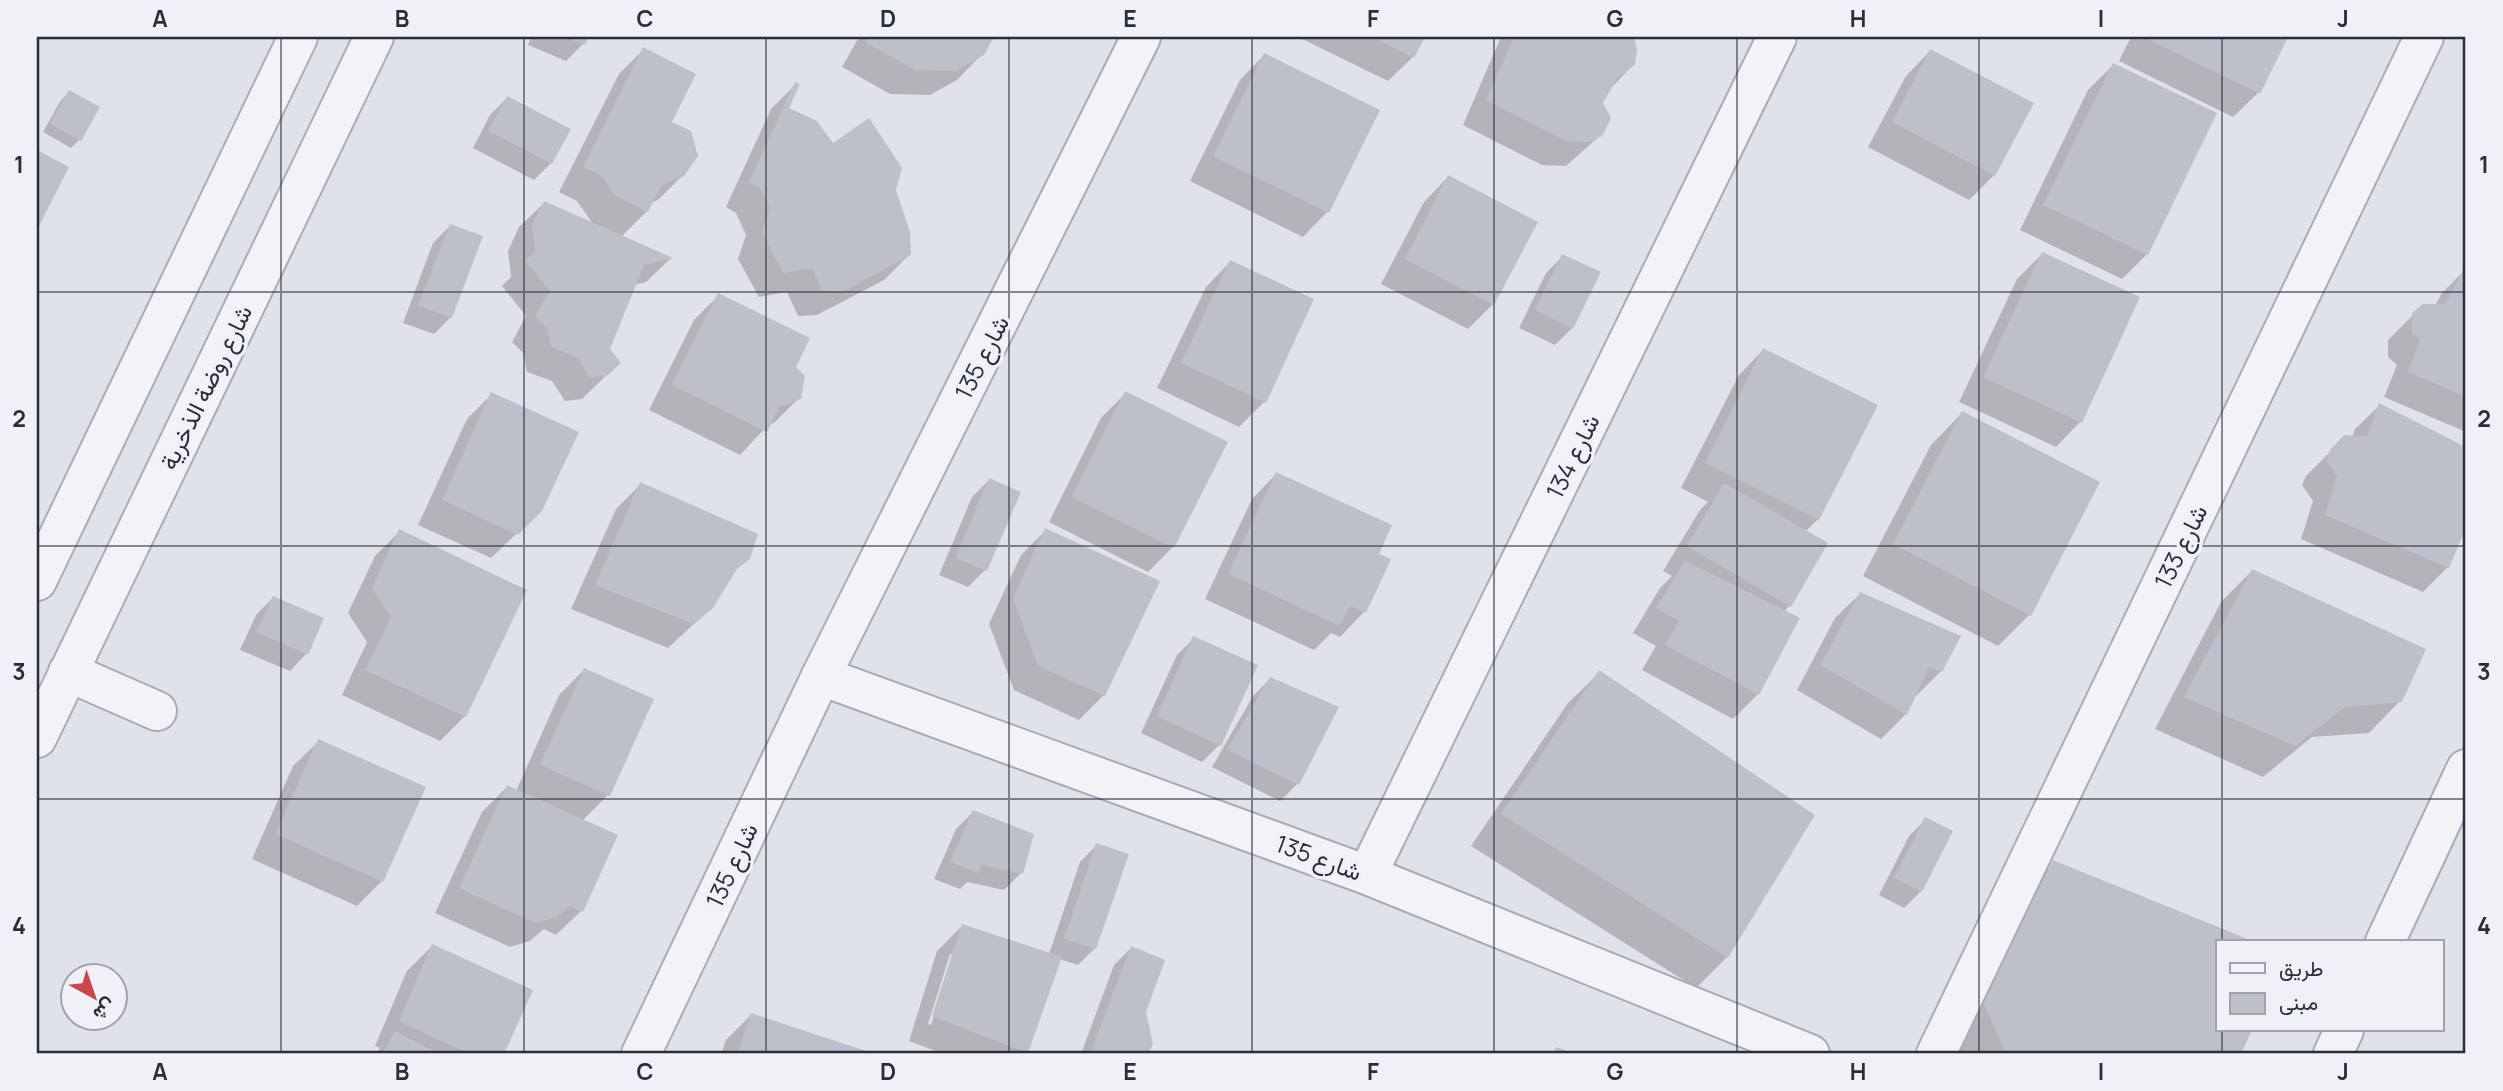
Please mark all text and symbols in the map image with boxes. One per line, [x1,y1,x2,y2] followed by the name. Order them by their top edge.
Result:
[152,2,168,34] text: A
[395,2,409,34] text: B
[637,2,654,34] text: C
[880,2,896,34] text: D
[1123,2,1137,34] text: E
[1367,2,1379,34] text: F
[1607,2,1624,34] text: G
[1850,2,1866,34] text: H
[2098,2,2104,34] text: I
[2337,2,2349,34] text: J
[14,148,24,180] text: 1
[2479,148,2489,180] text: 1
[151,299,260,475] street label: شارع روضة الذخرية
[946,310,1017,405] street label: شارع 135
[12,402,26,434] text: 2
[2477,402,2491,434] text: 2
[1537,408,1607,504] street label: شارع 134
[2146,499,2215,594] street label: شارع 133
[12,655,26,687] text: 3
[2477,655,2491,687] text: 3
[697,817,766,913] street label: شارع 135
[1271,826,1367,889] street label: شارع 135
[12,909,26,941] text: 4
[2477,909,2491,941] text: 4
[2216,940,2444,1032] legend
[2279,954,2324,982] text: طريق
[60,962,130,1032] north arrow
[2279,988,2318,1016] text: مبنى
[88,993,122,1027] text: ش
[152,1055,168,1087] text: A
[395,1055,409,1087] text: B
[637,1055,654,1087] text: C
[880,1055,896,1087] text: D
[1123,1055,1137,1087] text: E
[1367,1055,1379,1087] text: F
[1607,1055,1624,1087] text: G
[1850,1055,1866,1087] text: H
[2098,1055,2104,1087] text: I
[2337,1055,2349,1087] text: J

